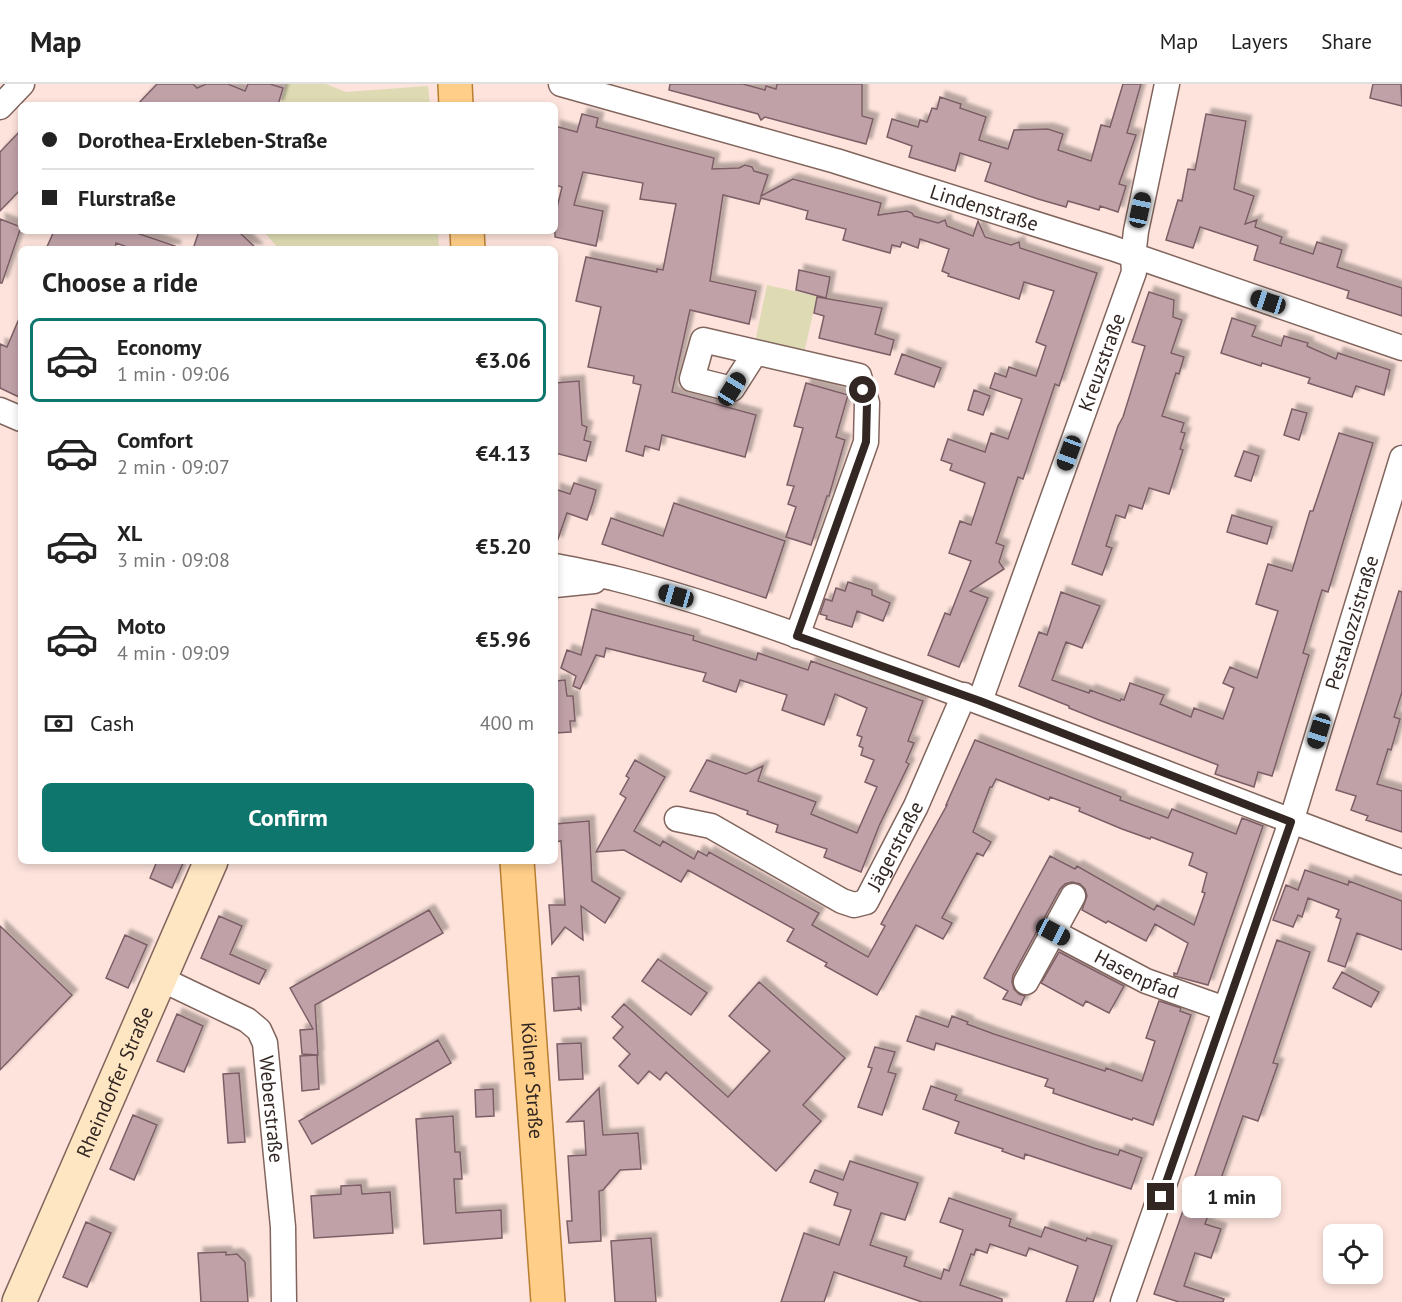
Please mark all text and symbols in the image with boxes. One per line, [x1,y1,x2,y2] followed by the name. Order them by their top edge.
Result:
[30,23,81,60] text: Map
[1160,28,1198,55] text: Map
[1231,28,1288,55] text: Layers
[1321,28,1372,55] text: Share
[78,126,328,154] text: Dorothea-Erxleben-Straße
[927,178,1042,237] street label: Lindenstraße
[78,184,176,212] text: Flurstraße
[1127,191,1153,229] car
[42,265,198,299] text: Choose a ride
[1248,288,1288,316] car
[1072,310,1131,415] street label: Kreuzstraße
[45,333,99,387] icon: car
[117,333,201,361] text: Economy
[476,346,531,374] text: €3.06
[117,361,230,387] text: 1 min · 09:06
[715,369,749,409] car
[849,376,876,403] route start
[45,426,99,480] icon: car
[117,426,193,454] text: Comfort
[1054,433,1084,473] car
[476,439,531,467] text: €4.13
[117,454,230,480] text: 2 min · 09:07
[45,519,99,573] icon: car
[117,519,142,547] text: XL
[476,532,531,560] text: €5.20
[117,547,230,573] text: 3 min · 09:08
[1319,552,1385,693] street label: Pestalozzistraße
[656,582,696,610] car
[45,612,99,666] icon: car
[117,612,166,640] text: Moto
[476,625,531,653] text: €5.96
[117,640,230,666] text: 4 min · 09:09
[42,707,75,740] icon: cash
[90,709,134,737] text: Cash
[480,710,534,736] text: 400 m
[1305,711,1333,751] car
[42,783,534,852] button: Confirm
[861,797,929,896] street label: Jägerstraße
[1033,916,1073,948] car
[1090,943,1183,1005] street label: Hasenpfad
[70,1002,159,1162] street label: Rheindorfer Straße
[515,1021,550,1140] street label: Kölner Straße
[253,1054,290,1164] street label: Weberstraße
[1182,1176,1281,1218] callout: 1 min
[1147,1183,1174,1210] route end
[1207,1184,1256,1210] text: 1 min
[1323,1224,1383,1284] map controls
[1323,1224,1383,1284] button: locate

